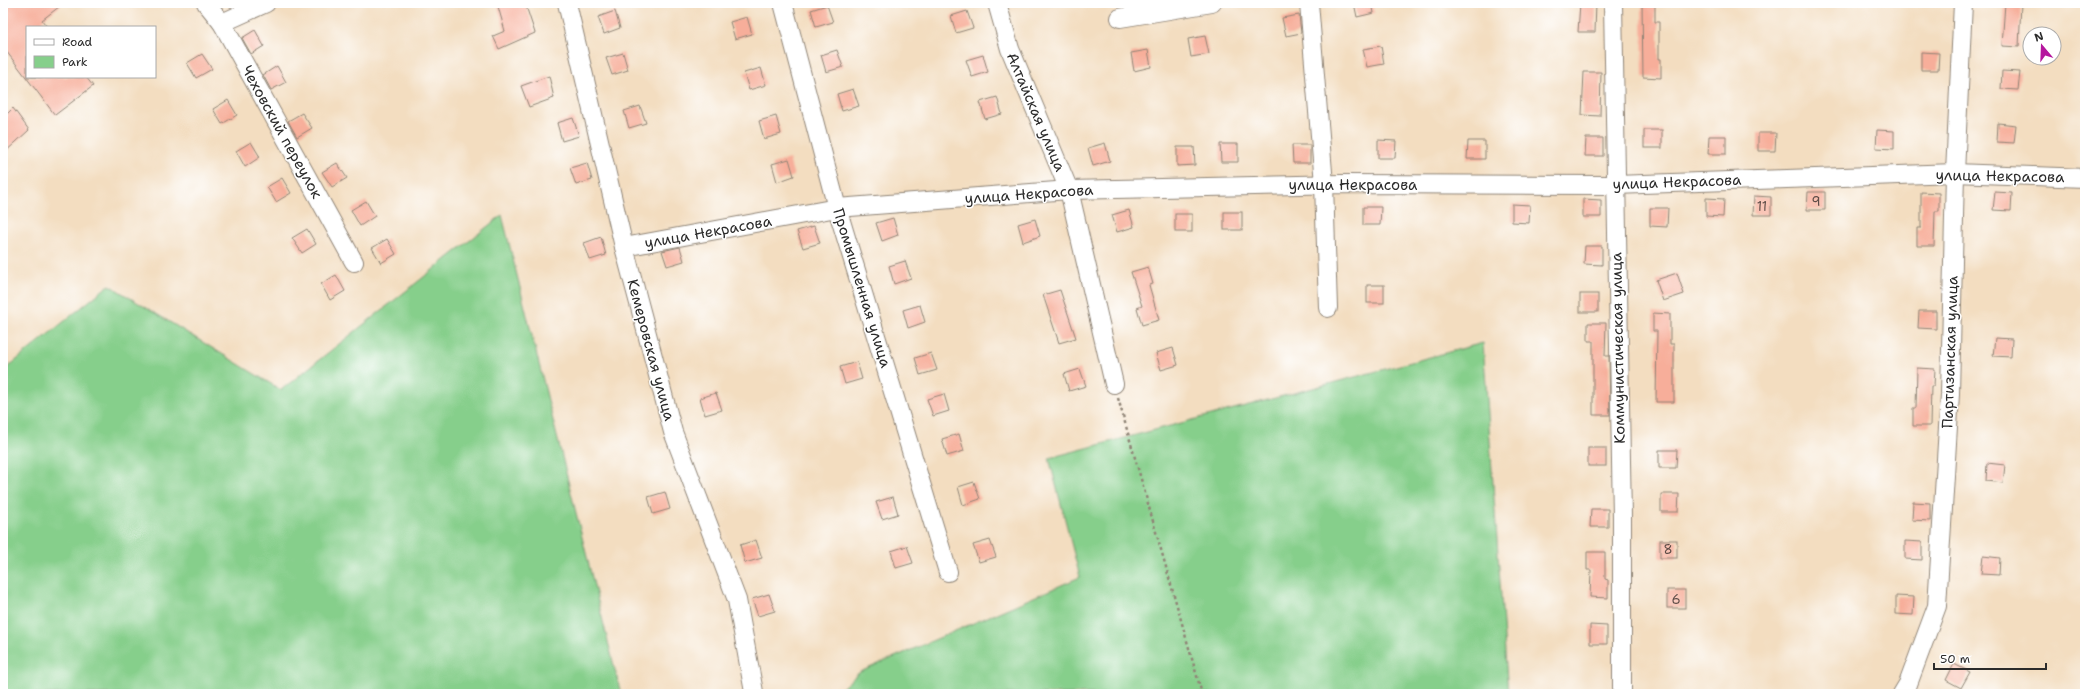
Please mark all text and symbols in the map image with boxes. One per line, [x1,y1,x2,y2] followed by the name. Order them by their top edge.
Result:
[26,26,156,78] legend
[2022,26,2062,66] north arrow
[2032,28,2046,46] text: N
[62,34,93,50] text: Road
[1002,49,1070,175] street label: Алтайская улица
[62,54,88,70] text: Park
[237,62,327,202] street label: Чеховский переулок
[1935,165,2065,187] street label: улица Некрасова
[1612,170,1742,194] street label: улица Некрасова
[1289,175,1418,195] street label: улица Некрасова
[964,179,1095,208] street label: улица Некрасова
[1811,193,1821,210] house number: 9
[1757,198,1767,215] house number: 11
[828,206,896,371] street label: Промышленная улица
[643,211,774,253] street label: улица Некрасова
[1606,251,1630,444] street label: Коммунистическая улица
[1937,275,1963,429] street label: Партизанская улица
[622,277,680,424] street label: Кемеровская улица
[1663,541,1673,558] house number: 8
[1671,591,1681,608] house number: 6
[1934,645,2046,671] scale bar
[1940,651,1970,667] text: 50 m

